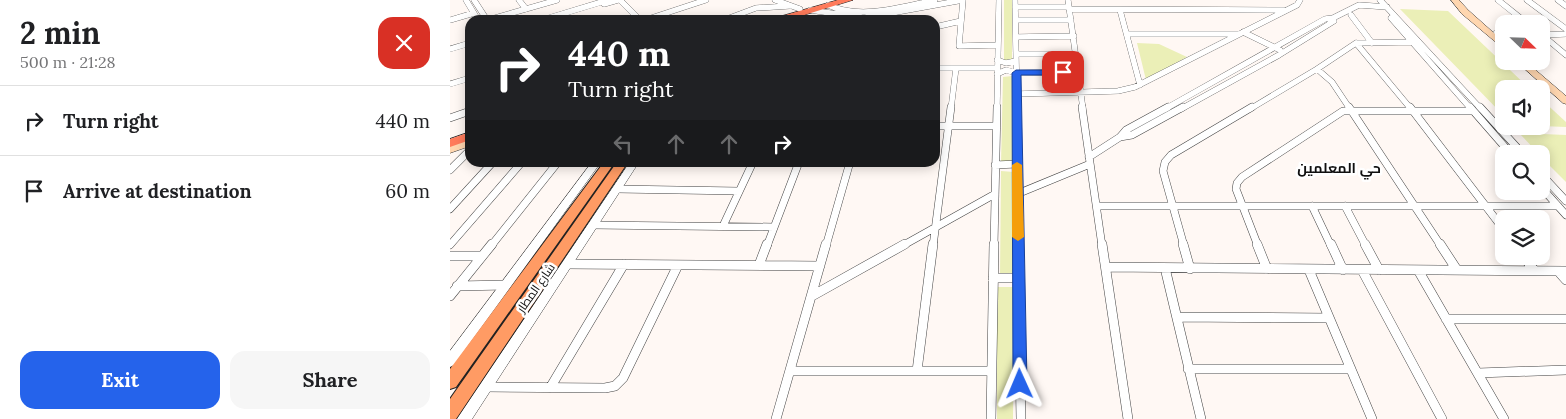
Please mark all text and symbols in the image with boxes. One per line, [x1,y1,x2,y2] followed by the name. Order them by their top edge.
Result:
[20,14,100,52] text: 2 min
[1495,15,1550,70] north arrow
[1495,15,1550,265] map controls
[378,17,430,69] button: close
[568,31,670,76] text: 440 m
[485,35,550,100] icon: right
[1042,51,1084,93] pin
[20,52,116,72] text: 500 m · 21:28
[1049,58,1077,86] icon: arrive
[568,75,673,103] text: Turn right
[1495,80,1550,135] button: sound
[20,107,48,135] icon: right
[63,109,159,133] text: Turn right
[376,109,430,133] text: 440 m
[609,130,637,158] icon: left
[662,130,690,158] icon: ahead
[715,130,743,158] icon: ahead
[768,130,796,158] icon: right
[1495,145,1550,200] button: search
[1297,159,1381,180] district label: حي المعلمین
[20,177,48,205] icon: arrive
[63,179,252,203] text: Arrive at destination
[385,179,430,203] text: 60 m
[1495,210,1550,265] button: layers
[513,260,559,317] street label: شارع المطار
[20,351,220,409] button: Exit
[230,351,430,409] button: Share
[993,357,1045,409] position arrow

